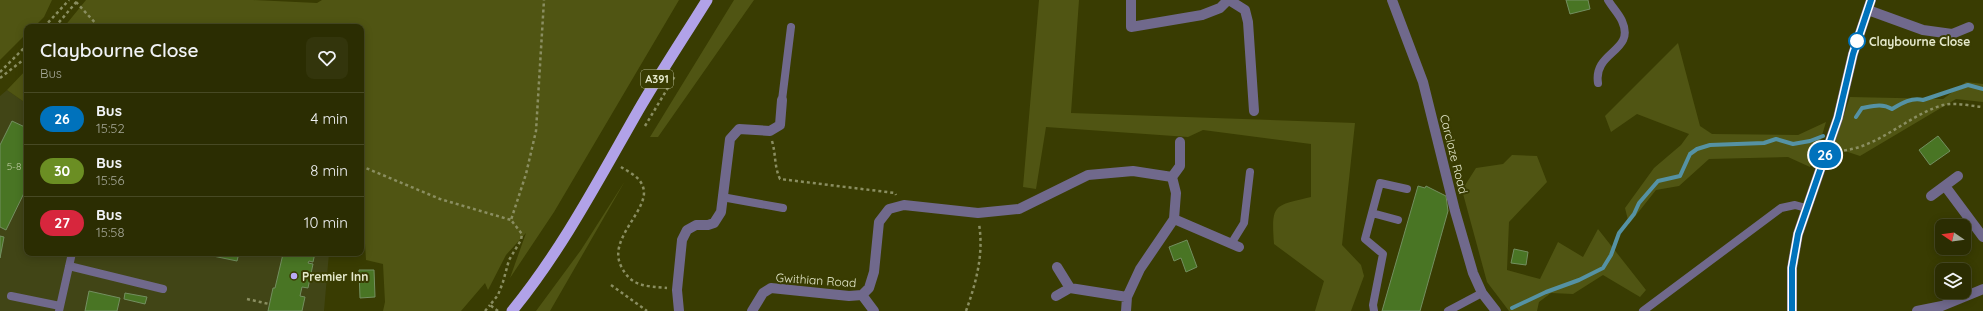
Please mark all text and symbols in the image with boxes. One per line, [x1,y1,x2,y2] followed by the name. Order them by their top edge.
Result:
[1848,32,1866,50] marker: Claybourne Close
[1869,34,1970,49] place label: Claybourne Close
[306,37,348,79] button: heart
[40,38,199,62] text: Claybourne Close
[40,65,62,81] text: Bus
[641,70,673,88] road number: A391
[96,101,122,120] text: Bus
[310,109,348,128] text: 4 min
[54,110,70,128] text: 26
[1437,113,1471,195] street label: Carclaze Road
[96,120,125,136] text: 15:52
[1807,142,1843,168] line badge: 26
[1817,146,1833,164] text: 26
[96,153,122,172] text: Bus
[7,160,21,173] house number: 5-8
[310,161,348,180] text: 8 min
[54,162,70,180] text: 30
[96,172,124,188] text: 15:56
[96,205,122,224] text: Bus
[304,213,348,232] text: 10 min
[54,214,70,232] text: 27
[1935,219,1971,255] north arrow
[1935,219,1971,299] map controls
[96,224,124,240] text: 15:58
[1935,263,1971,299] button: layers
[302,269,368,284] place label: Premier Inn
[775,270,857,290] street label: Gwithian Road
[289,271,299,281] marker: Premier Inn

